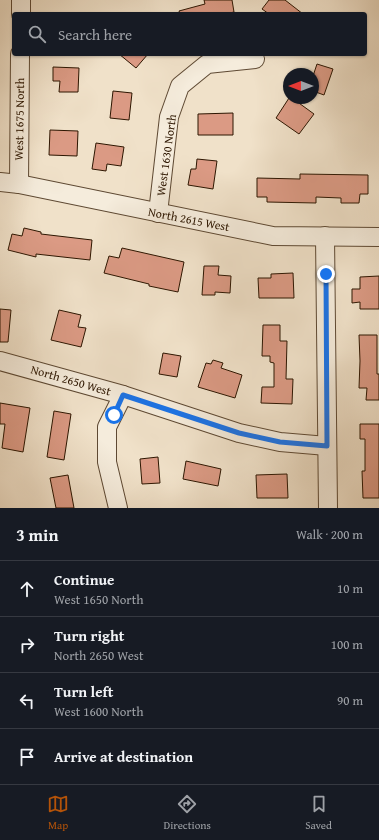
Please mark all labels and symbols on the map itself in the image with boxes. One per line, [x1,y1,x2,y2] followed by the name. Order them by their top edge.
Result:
[283,68,319,104] north arrow
[10,77,28,160] street label: West 1675 North
[152,113,180,197] street label: West 1630 North
[147,203,232,235] street label: North 2615 West
[317,265,335,283] route end
[29,360,114,400] street label: North 2650 West
[105,406,123,424] route start

